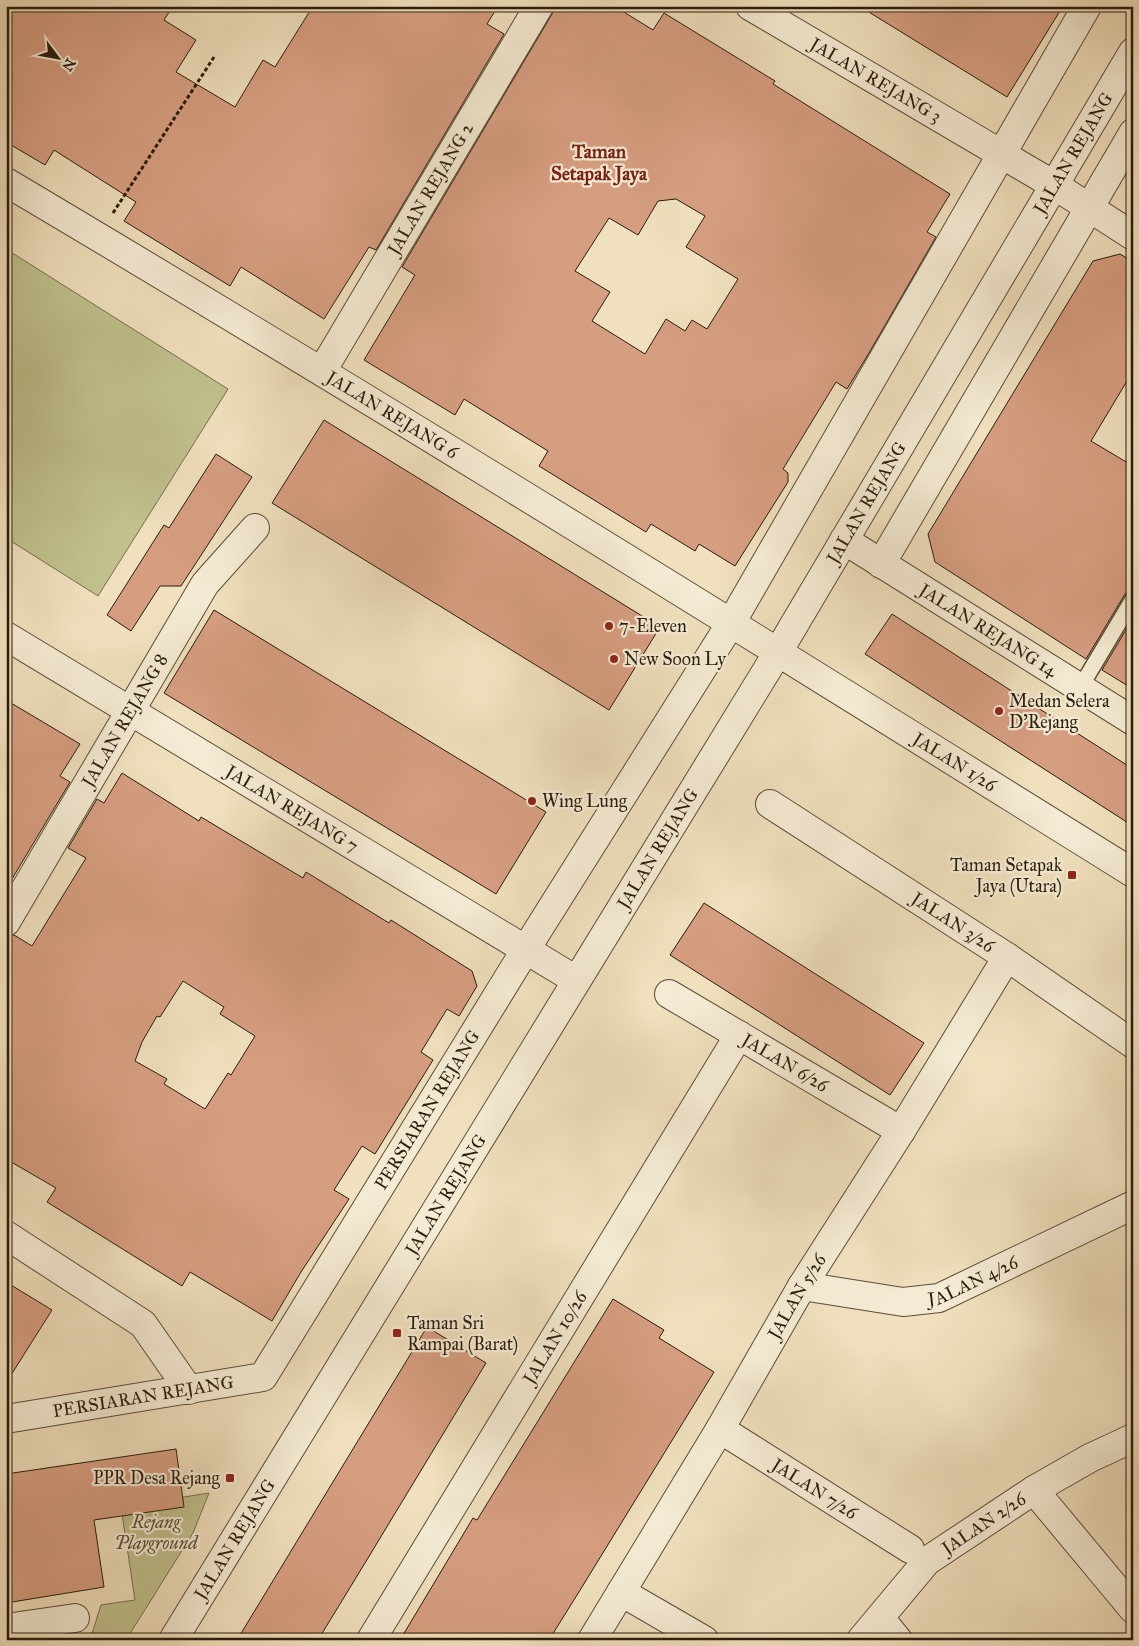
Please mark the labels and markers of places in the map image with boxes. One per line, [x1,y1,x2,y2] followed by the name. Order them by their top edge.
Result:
[619,615,687,637] place label: 7-Eleven
[603,620,615,632] marker: 7-Eleven
[624,648,727,670] place label: New Soon Ly
[608,653,620,665] marker: New Soon Ly
[1009,690,1110,734] place label: Medan Selera D'Rejang
[993,705,1005,717] marker: Medan Selera D'Rejang
[542,790,628,813] place label: Wing Lung
[526,795,538,807] marker: Wing Lung
[950,854,1063,898] place label: Taman Setapak Jaya (Utara)
[1066,869,1078,881] marker: Taman Setapak Jaya (Utara)
[407,1312,518,1356] place label: Taman Sri Rampai (Barat)
[391,1327,403,1339] marker: Taman Sri Rampai (Barat)
[93,1467,221,1490] place label: PPR Desa Rejang
[224,1472,236,1484] marker: PPR Desa Rejang

